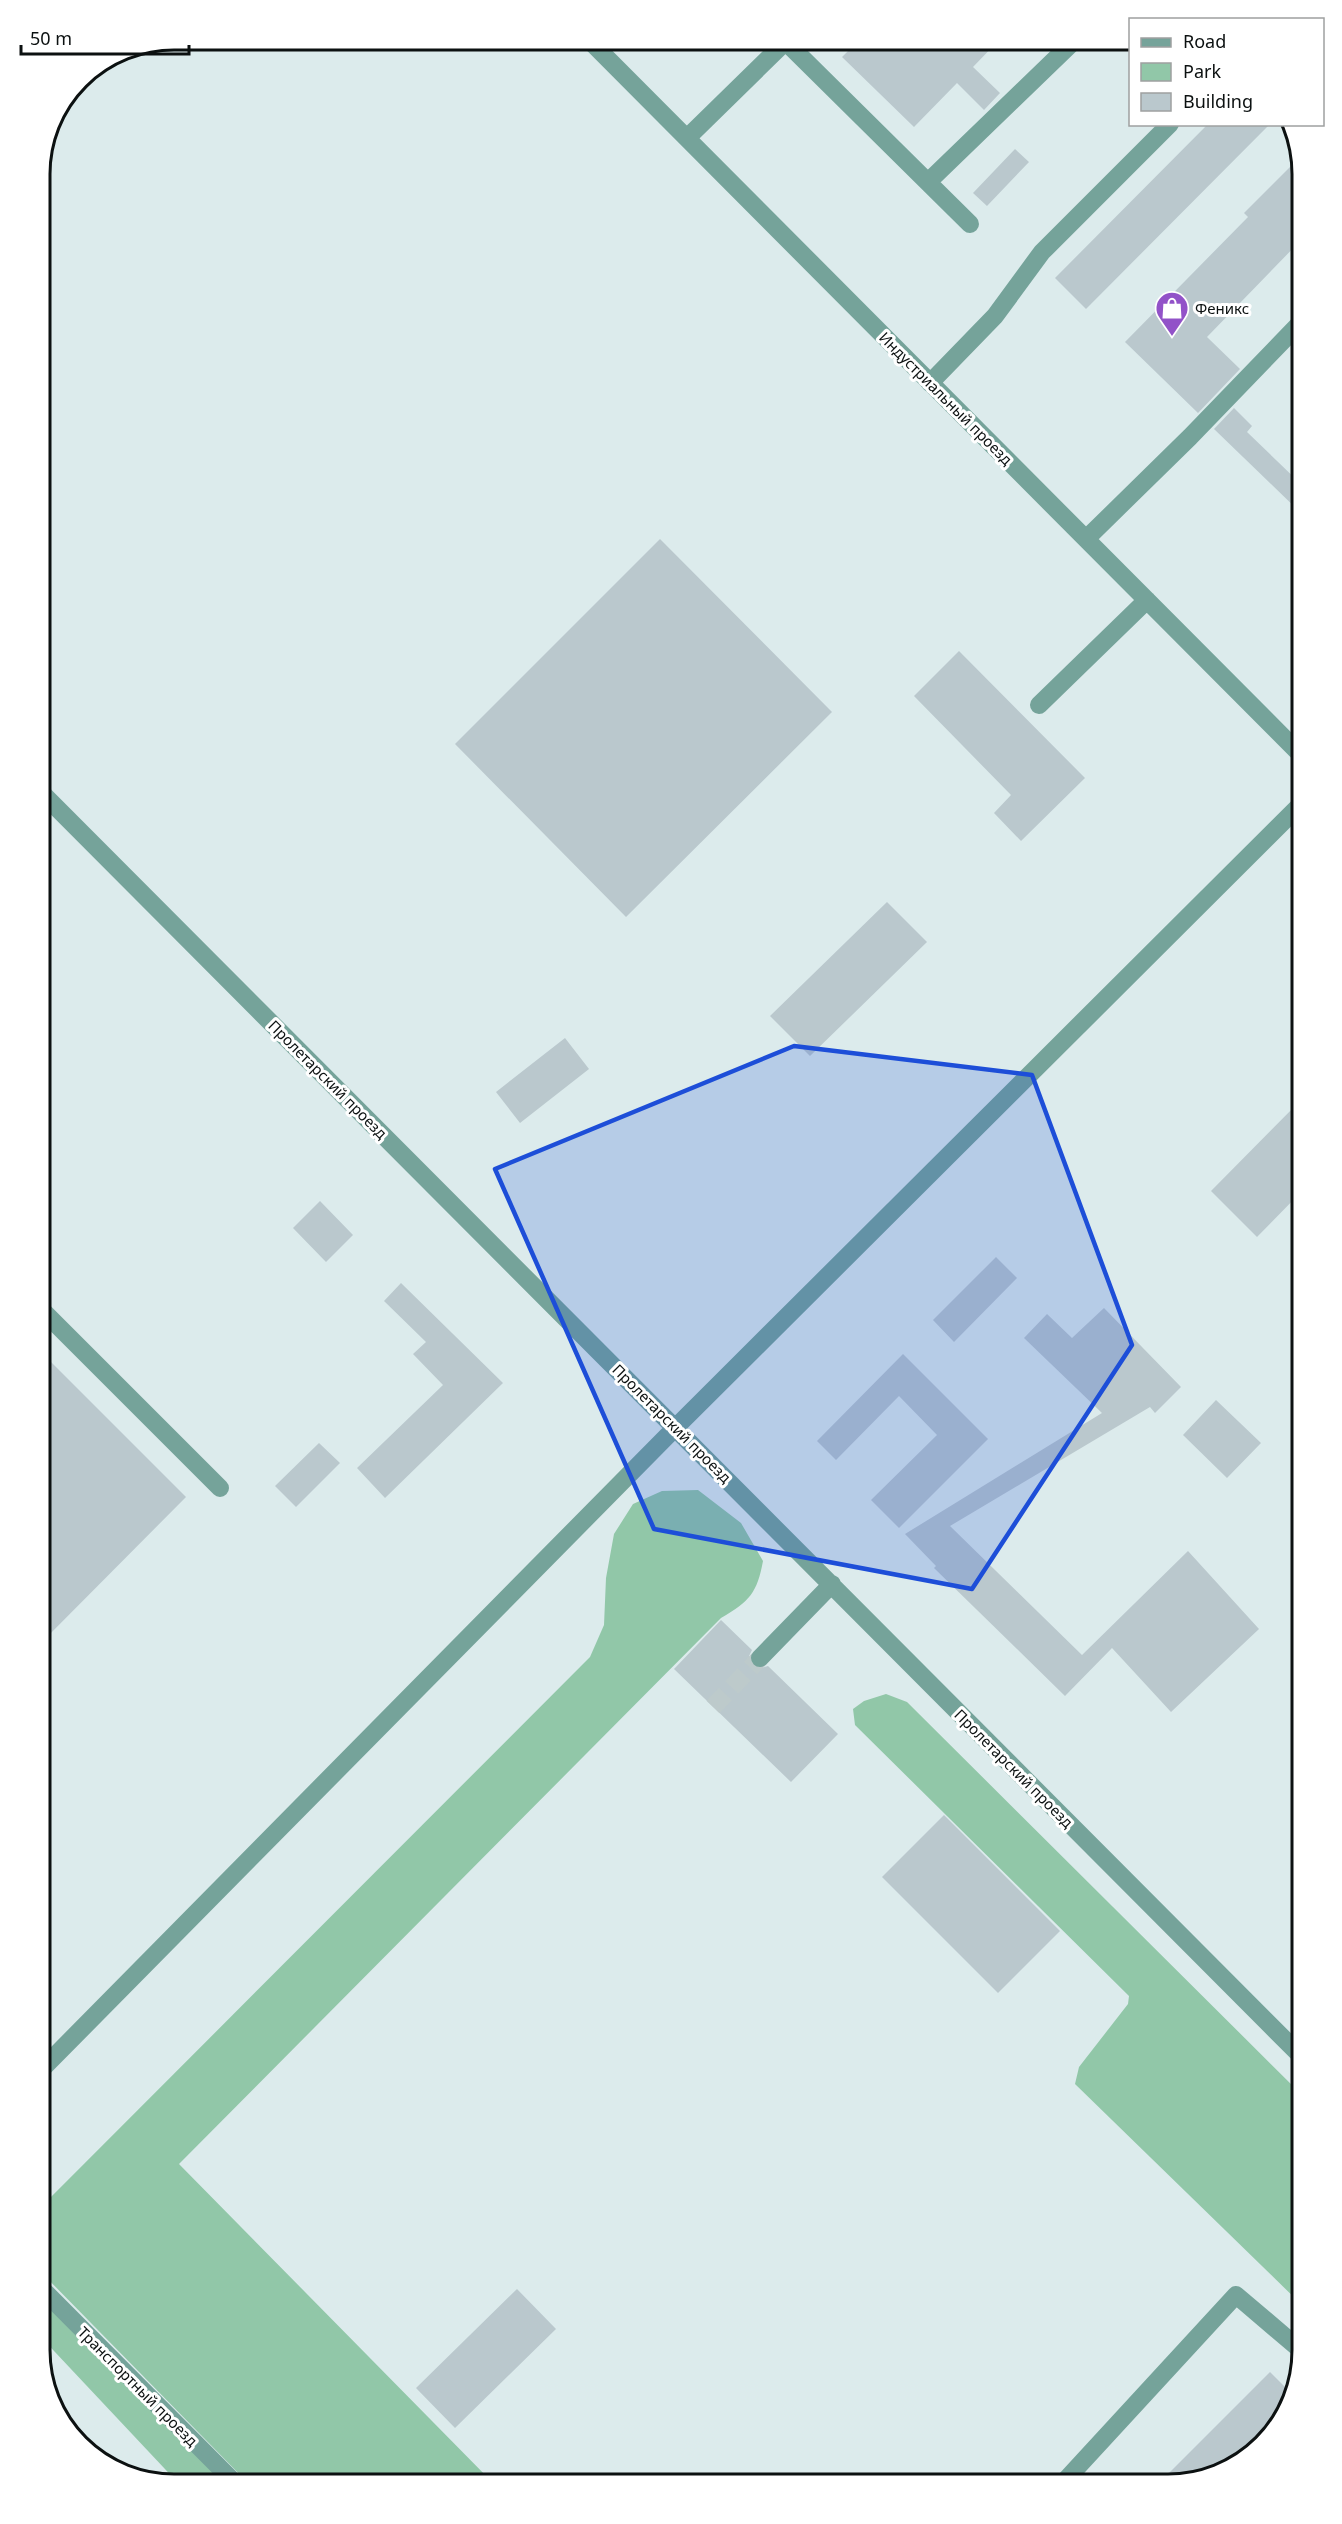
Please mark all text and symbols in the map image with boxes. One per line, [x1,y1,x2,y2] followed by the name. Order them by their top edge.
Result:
[21,18,189,56] scale bar
[1129,18,1324,126] legend
[30,26,72,50] text: 50 m
[1183,29,1226,53] text: Road
[1183,59,1221,83] text: Park
[1183,89,1253,113] text: Building
[1154,290,1190,337] shop icon: Феникс
[1195,298,1249,318] place label: Феникс
[875,327,1017,469] street label: Индустриальный проезд
[264,1015,392,1143] street label: Пролетарский проезд
[608,1359,736,1487] street label: Пролетарский проезд
[950,1704,1078,1832] street label: Пролетарский проезд
[74,2322,202,2450] street label: Транспортный проезд

